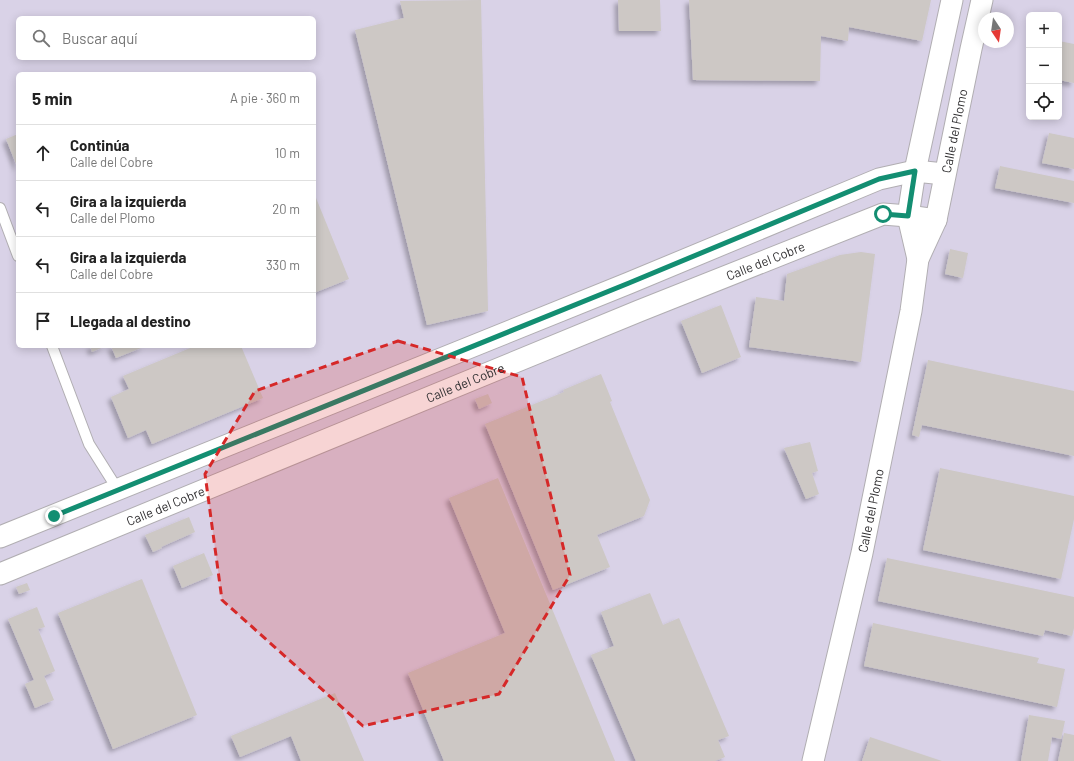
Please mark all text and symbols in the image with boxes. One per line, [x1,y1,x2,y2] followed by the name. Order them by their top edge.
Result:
[978,12,1014,48] north arrow
[1026,12,1062,120] map controls
[1026,12,1062,48] button: +
[16,16,316,60] search box
[30,27,52,49] icon: search
[62,29,138,47] text: Buscar aquí
[1026,48,1062,84] button: −
[1026,84,1062,120] button: locate
[32,88,72,108] text: 5 min
[938,88,971,174] street label: Calle del Plomo
[230,90,300,106] text: A pie · 360 m
[70,136,130,154] text: Continúa
[32,142,54,164] icon: ahead
[275,145,300,161] text: 10 m
[70,154,153,170] text: Calle del Cobre
[70,192,186,210] text: Gira a la izquierda
[32,198,54,220] icon: left
[272,201,300,217] text: 20 m
[874,205,892,223] route start
[70,210,155,226] text: Calle del Plomo
[724,238,807,284] street label: Calle del Cobre
[70,248,186,266] text: Gira a la izquierda
[32,254,54,276] icon: left
[266,257,300,273] text: 330 m
[70,266,153,282] text: Calle del Cobre
[32,310,54,332] icon: arrive
[70,312,191,330] text: Llegada al destino
[424,359,507,406] street label: Calle del Cobre
[854,467,887,554] street label: Calle del Plomo
[124,483,207,529] street label: Calle del Cobre
[45,507,63,525] route end

